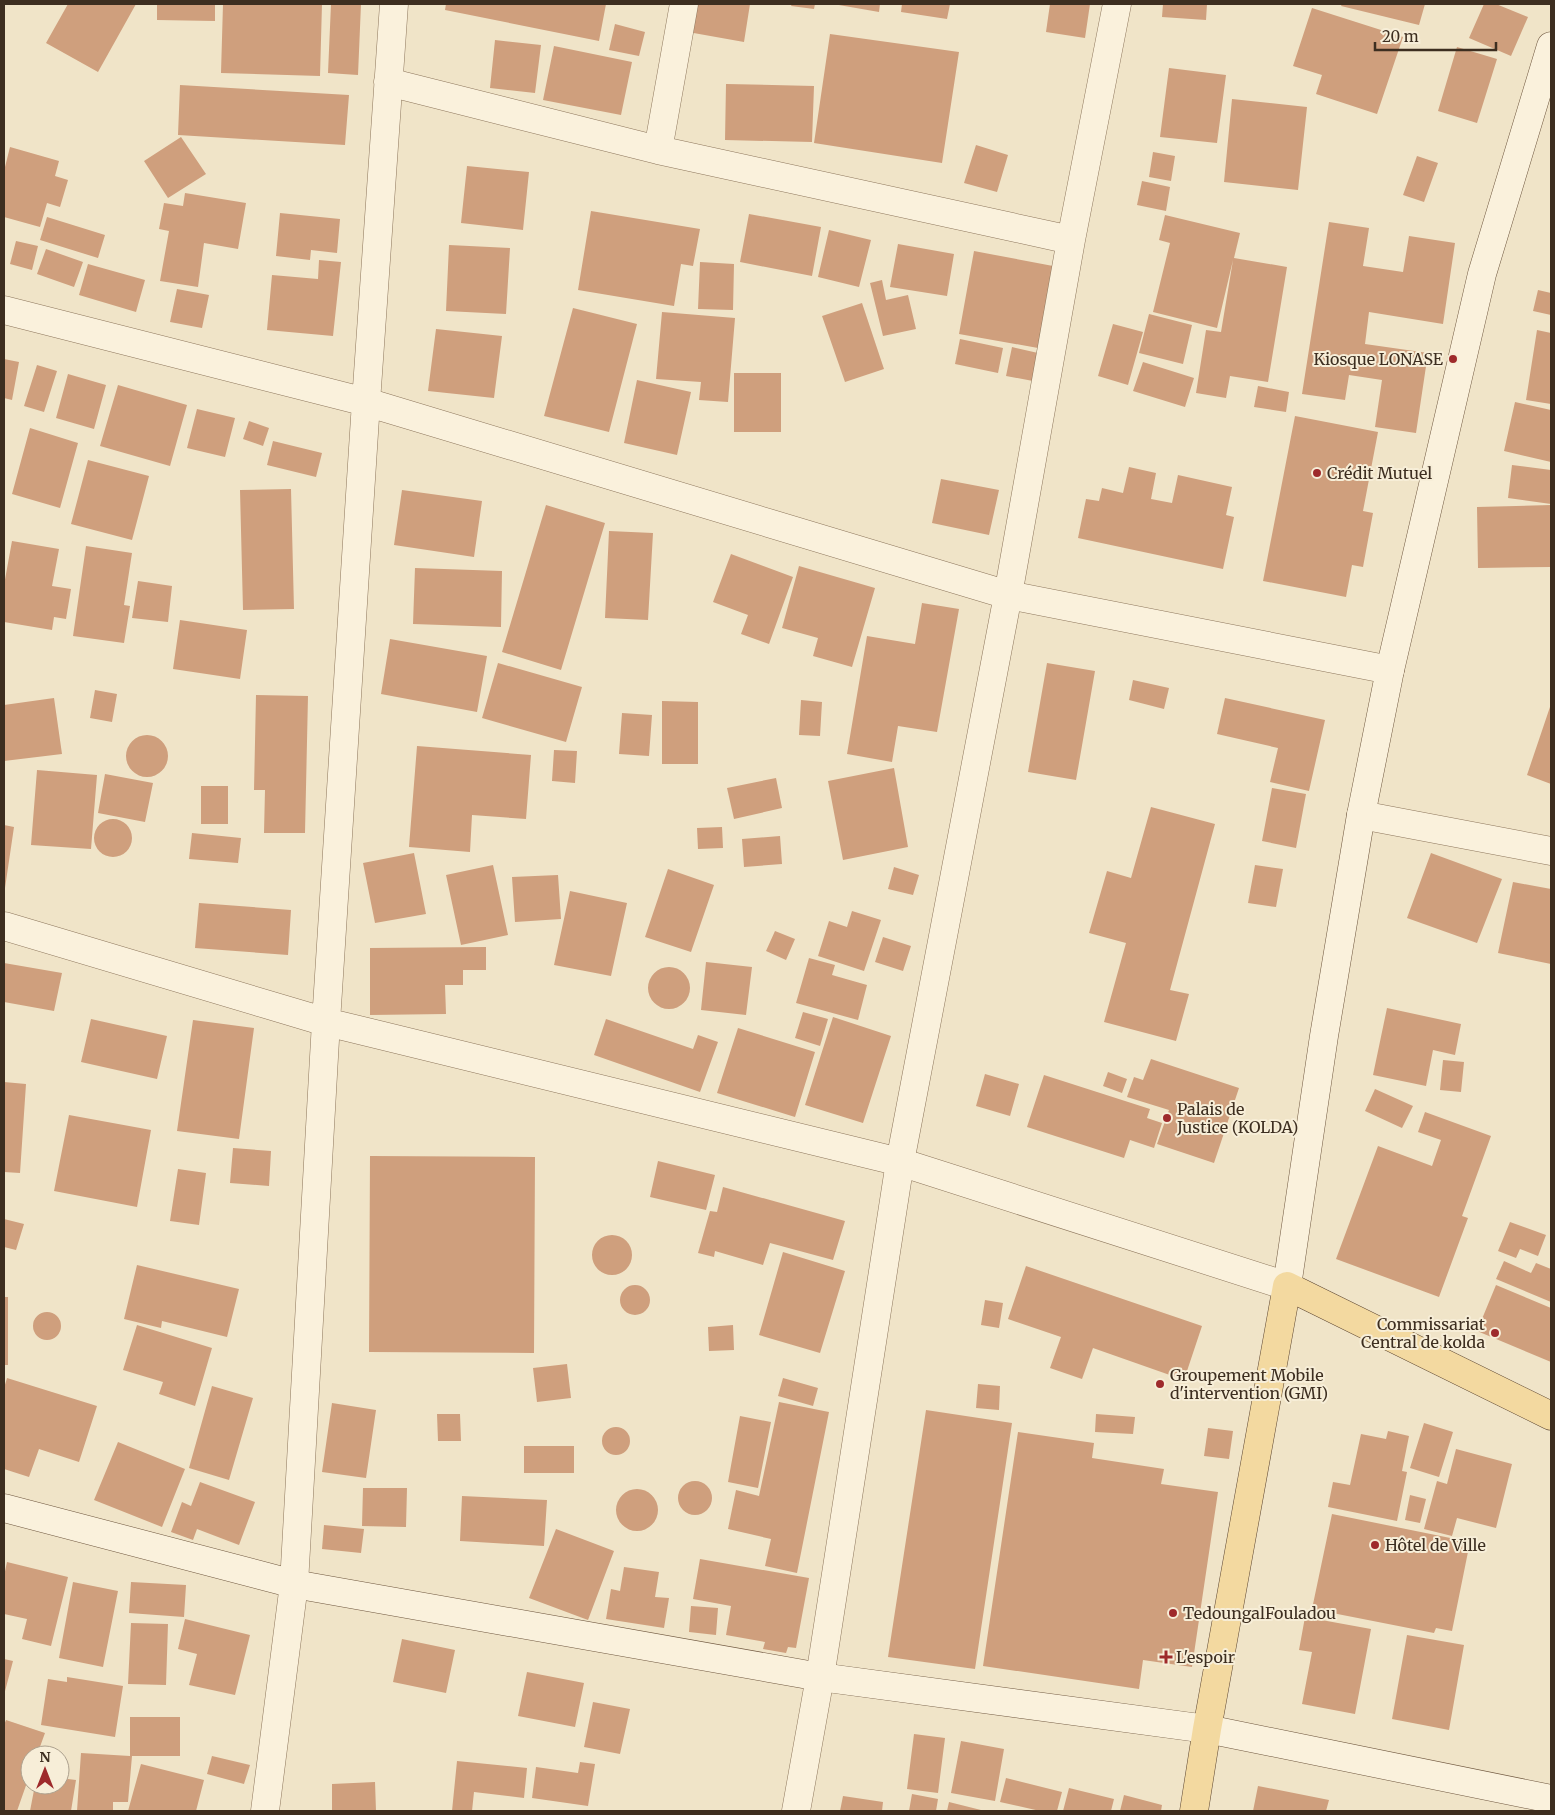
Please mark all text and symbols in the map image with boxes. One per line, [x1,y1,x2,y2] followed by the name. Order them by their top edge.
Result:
[1375,20,1496,52] scale bar
[1382,27,1419,46] text: 20 m
[1313,349,1444,369] place label: Kiosque LONASE
[1447,353,1459,365] marker: Kiosque LONASE
[1327,463,1432,483] place label: Crédit Mutuel
[1311,467,1323,479] marker: Crédit Mutuel
[1176,1099,1298,1137] place label: Palais de Justice (KOLDA)
[1161,1112,1173,1124] marker: Palais de Justice (KOLDA)
[1361,1314,1486,1352] place label: Commissariat Central de kolda
[1489,1327,1501,1339] marker: Commissariat Central de kolda
[1170,1365,1328,1403] place label: Groupement Mobile d'intervention (GMI)
[1154,1378,1166,1390] marker: Groupement Mobile d'intervention (GMI)
[1385,1535,1486,1555] place label: Hôtel de Ville
[1369,1539,1381,1551] marker: Hôtel de Ville
[1183,1603,1336,1623] place label: TedoungalFouladou
[1167,1607,1179,1619] marker: TedoungalFouladou
[1176,1647,1235,1667] place label: L'espoir
[1160,1651,1172,1663] marker: L'espoir
[20,1745,70,1795] north arrow
[39,1748,51,1766] text: N

